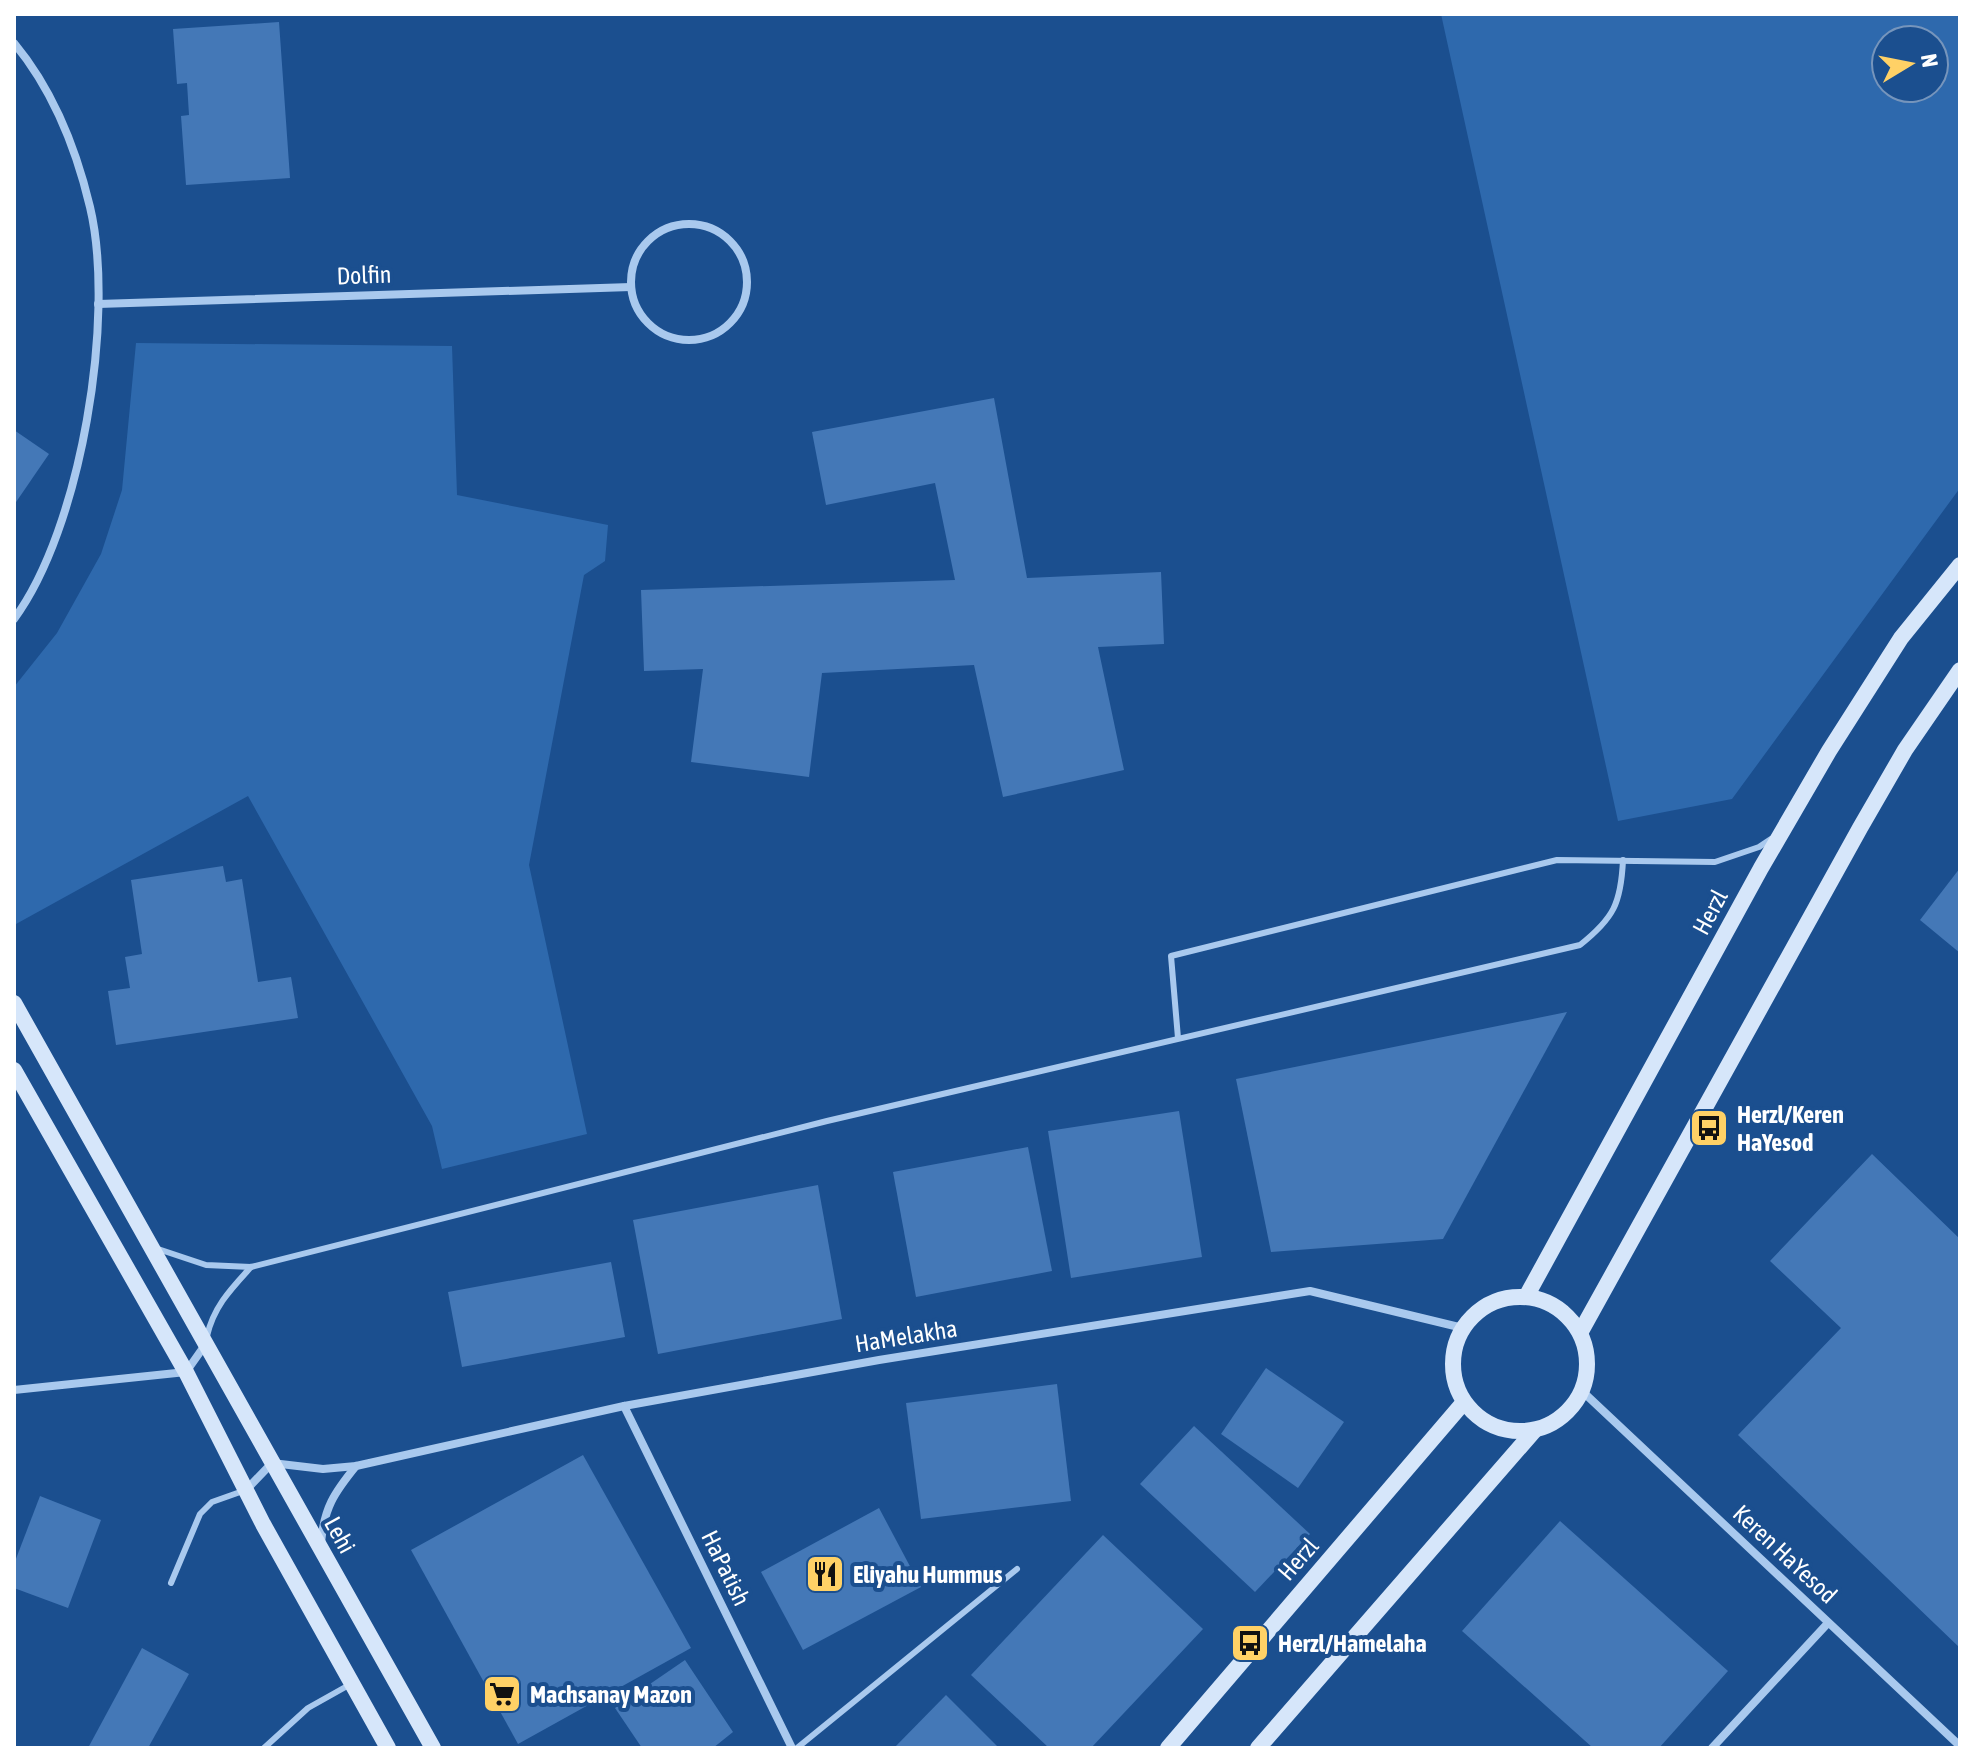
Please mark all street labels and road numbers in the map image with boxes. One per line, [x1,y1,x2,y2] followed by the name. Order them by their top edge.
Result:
[336,261,392,289] street label: Dolfin
[1687,884,1733,939] street label: Herzl
[853,1315,959,1357] street label: HaMelakha
[1728,1499,1842,1609] street label: Keren HaYesod
[319,1512,361,1558] street label: Lehi
[696,1526,756,1610] street label: HaPatish
[1272,1532,1324,1586] street label: Herzl

